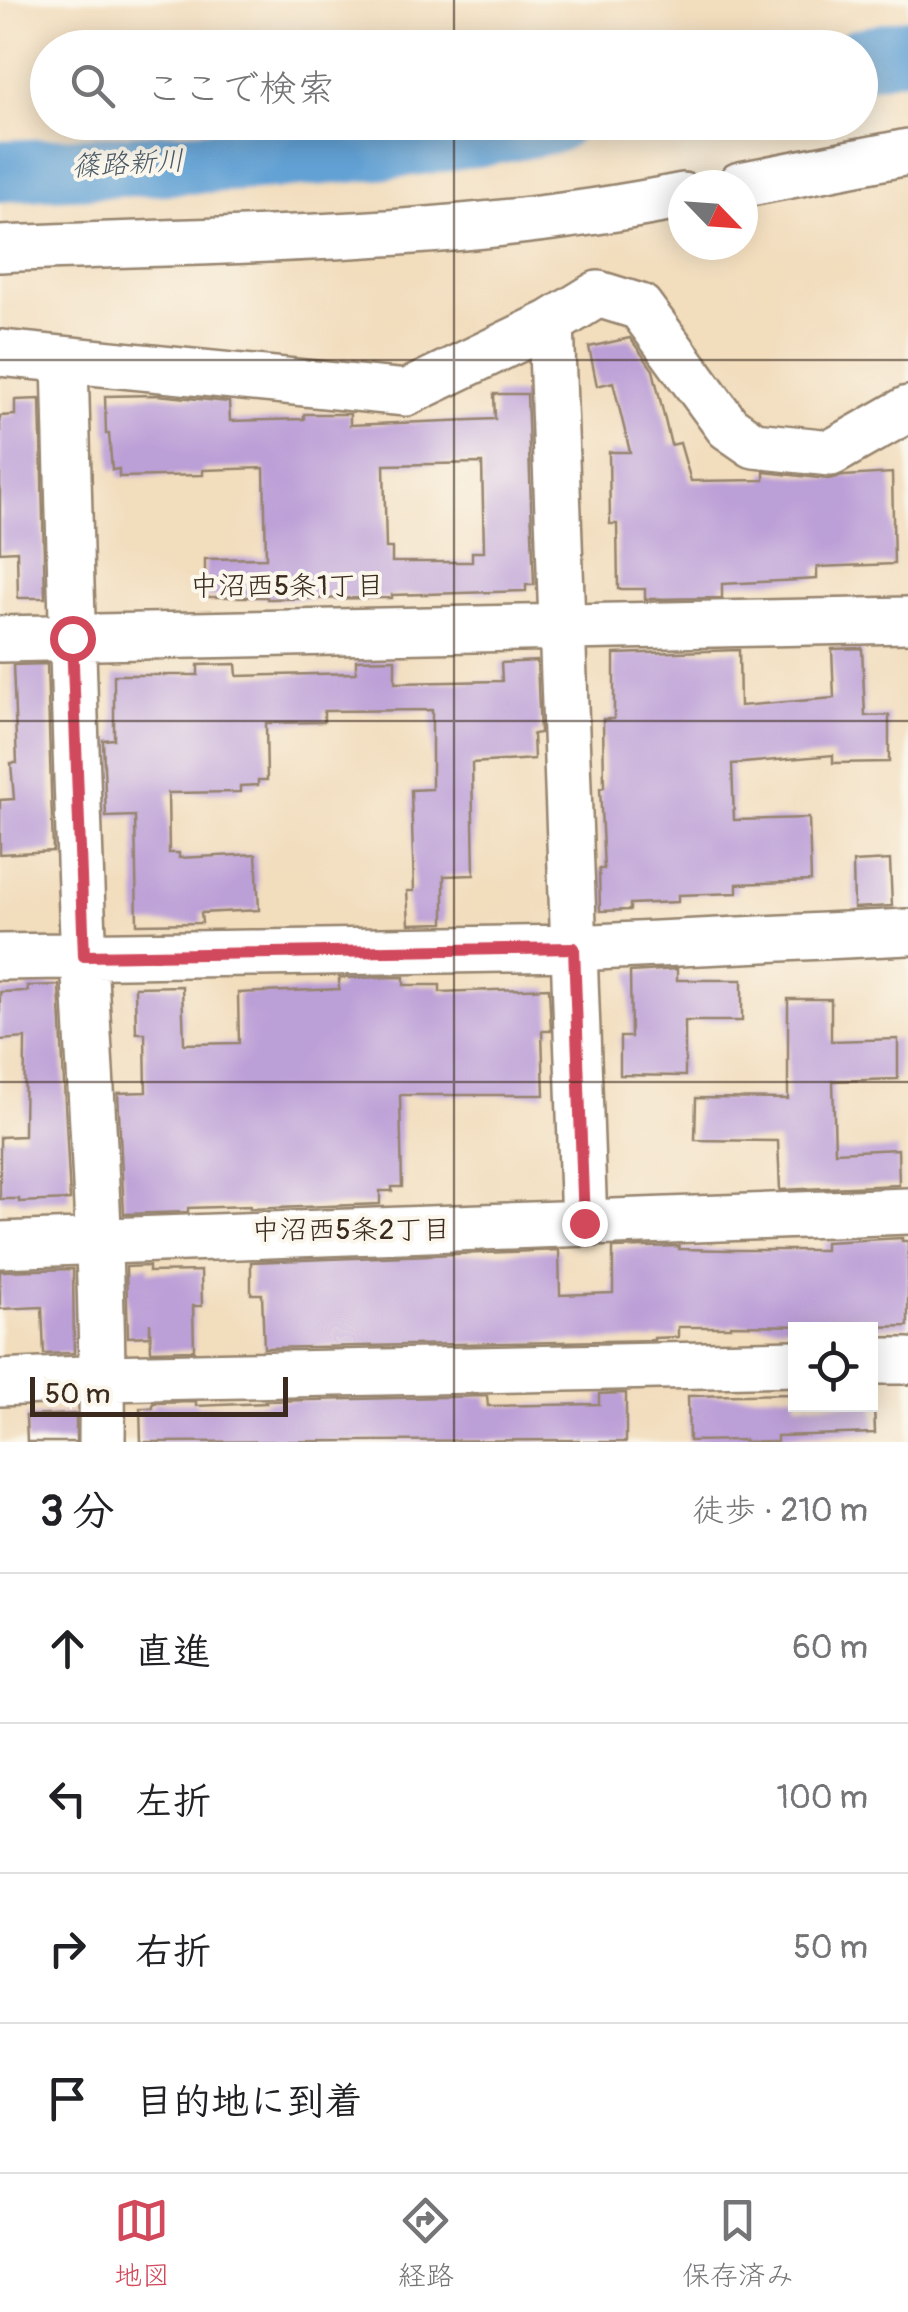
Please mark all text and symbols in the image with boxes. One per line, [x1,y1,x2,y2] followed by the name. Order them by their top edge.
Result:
[30,30,878,140] search box
[65,58,120,113] icon: search
[145,65,335,113] text: ここで検索
[71,144,185,184] water label: 篠路新川
[668,170,758,260] north arrow
[190,569,384,604] district label: 中沼西5条1丁目
[50,616,96,662] route start
[562,1201,608,1247] route end
[252,1213,450,1248] district label: 中沼西5条2丁目
[788,1322,878,1412] map controls
[788,1322,878,1412] button: locate
[30,1372,288,1416] scale bar
[45,1377,110,1412] text: 50 m
[40,1486,115,1538] text: 3 分
[692,1491,868,1531] text: 徒歩 · 210 m
[40,1621,95,1676] icon: ahead
[135,1628,211,1676] text: 直進
[792,1628,868,1668] text: 60 m
[40,1771,95,1826] icon: left
[135,1778,211,1826] text: 左折
[776,1778,868,1818] text: 100 m
[40,1921,95,1976] icon: right
[135,1928,211,1976] text: 右折
[793,1928,868,1968] text: 50 m
[40,2071,95,2126] icon: arrive
[135,2078,363,2126] text: 目的地に到着
[114,2193,170,2294] tab: 地図
[398,2193,454,2294] tab: 経路
[682,2193,794,2294] tab: 保存済み

